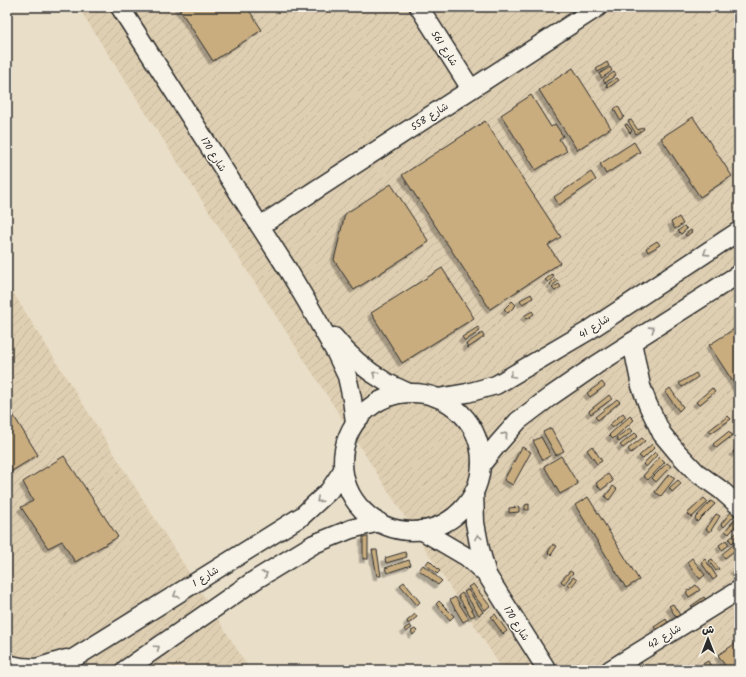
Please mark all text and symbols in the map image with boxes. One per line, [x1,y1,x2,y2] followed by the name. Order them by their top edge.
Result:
[427,28,462,70] street label: شارع 561
[407,98,452,135] street label: شارع 558
[196,134,230,175] street label: شارع 170
[703,248,710,255] one-way arrow
[576,311,614,343] street label: شارع 41
[648,326,655,334] one-way arrow
[372,371,379,379] one-way arrow
[509,371,516,378] one-way arrow
[501,432,508,440] one-way arrow
[316,495,324,503] one-way arrow
[474,534,483,541] one-way arrow
[189,562,222,591] street label: شارع 1
[261,572,268,579] one-way arrow
[173,590,180,597] one-way arrow
[499,603,533,644] street label: شارع 170
[688,619,728,659] north arrow
[645,620,685,653] street label: شارع 42
[702,621,714,639] text: ش
[153,646,160,653] one-way arrow

